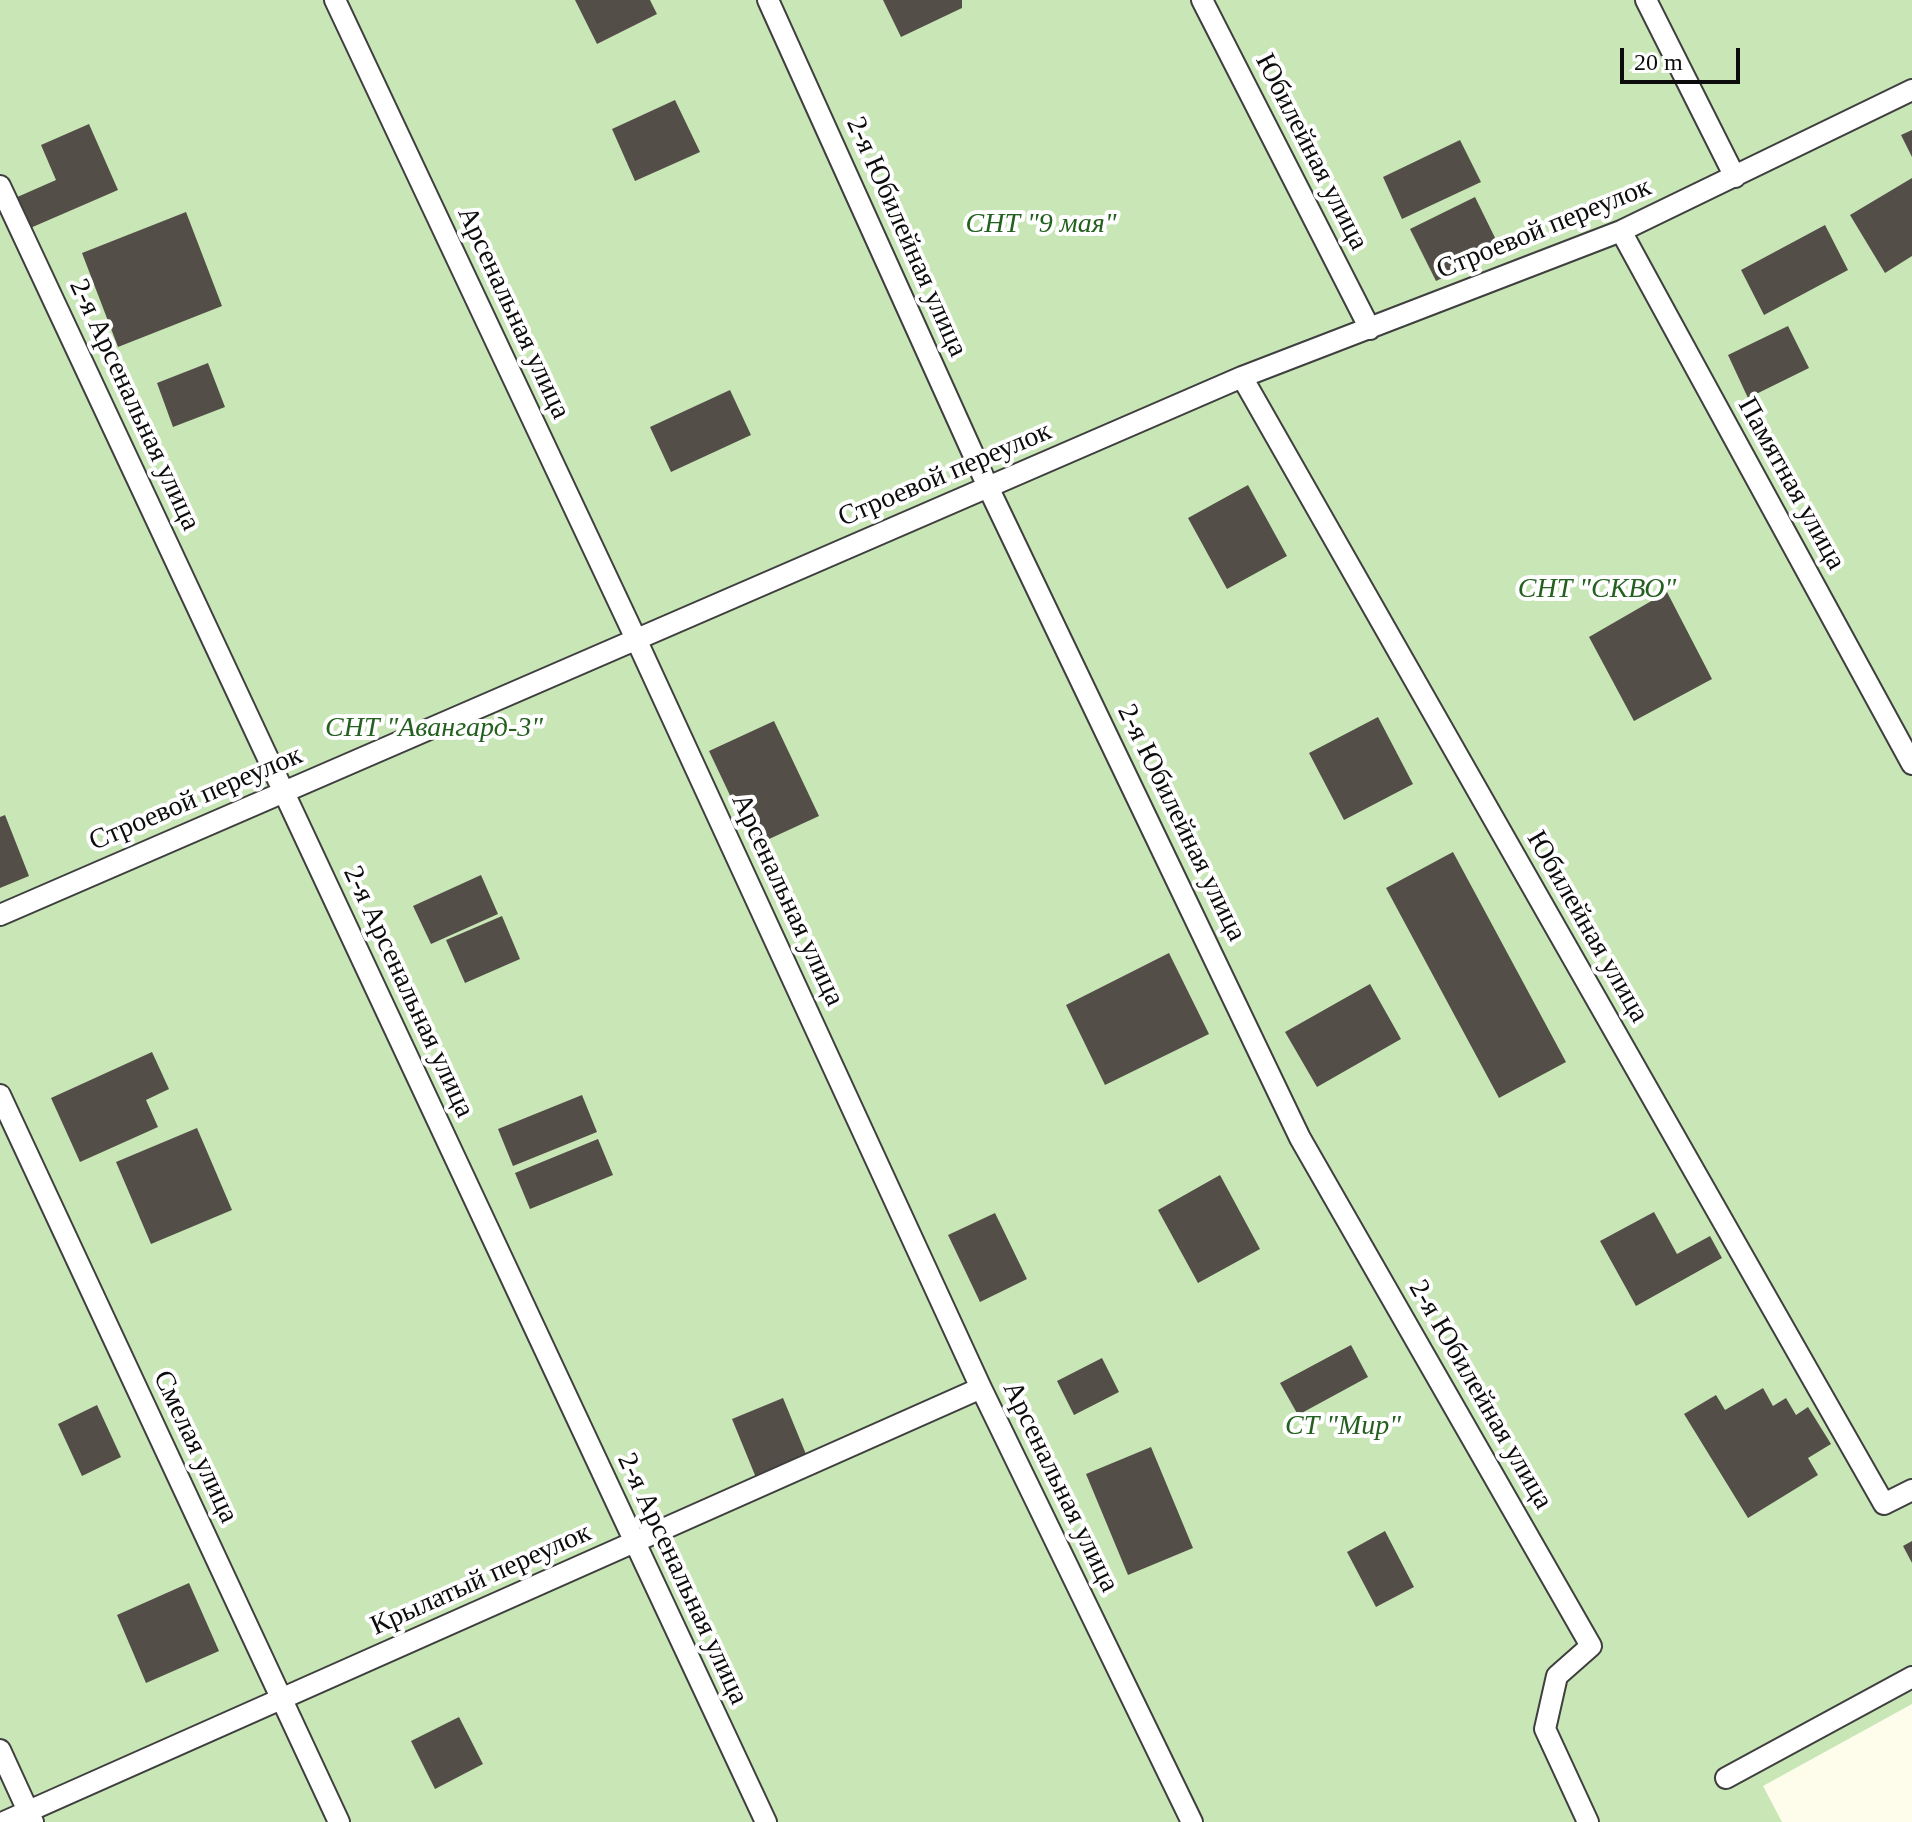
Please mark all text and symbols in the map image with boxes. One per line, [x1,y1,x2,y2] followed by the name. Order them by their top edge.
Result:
[1624,32,1744,82] scale bar
[1247,48,1375,256] street label: Юбилейная улица
[1634,49,1683,75] text: 20 m
[838,112,974,362] street label: 2-я Юбилейная улица
[1432,171,1656,287] street label: Строевой переулок
[449,202,577,424] street label: Арсенальная улица
[966,208,1116,242] park label: СНТ "9 мая"
[61,274,207,536] street label: 2-я Арсенальная улица
[1730,392,1852,576] street label: Памятная улица
[833,415,1057,535] street label: Строевой переулок
[1518,573,1676,607] park label: СНТ "СКВО"
[1109,699,1253,947] street label: 2-я Юбилейная улица
[325,712,543,746] park label: СНТ "Авангард-3"
[84,739,308,859] street label: Строевой переулок
[723,789,851,1011] street label: Арсенальная улица
[1518,825,1656,1029] street label: Юбилейная улица
[335,861,481,1123] street label: 2-я Арсенальная улица
[1401,1274,1559,1516] street label: 2-я Юбилейная улица
[145,1365,245,1529] street label: Смелая улица
[994,1376,1126,1598] street label: Арсенальная улица
[1285,1410,1401,1444] park label: СТ "Мир"
[609,1448,755,1710] street label: 2-я Арсенальная улица
[366,1516,596,1644] street label: Крылатый переулок

